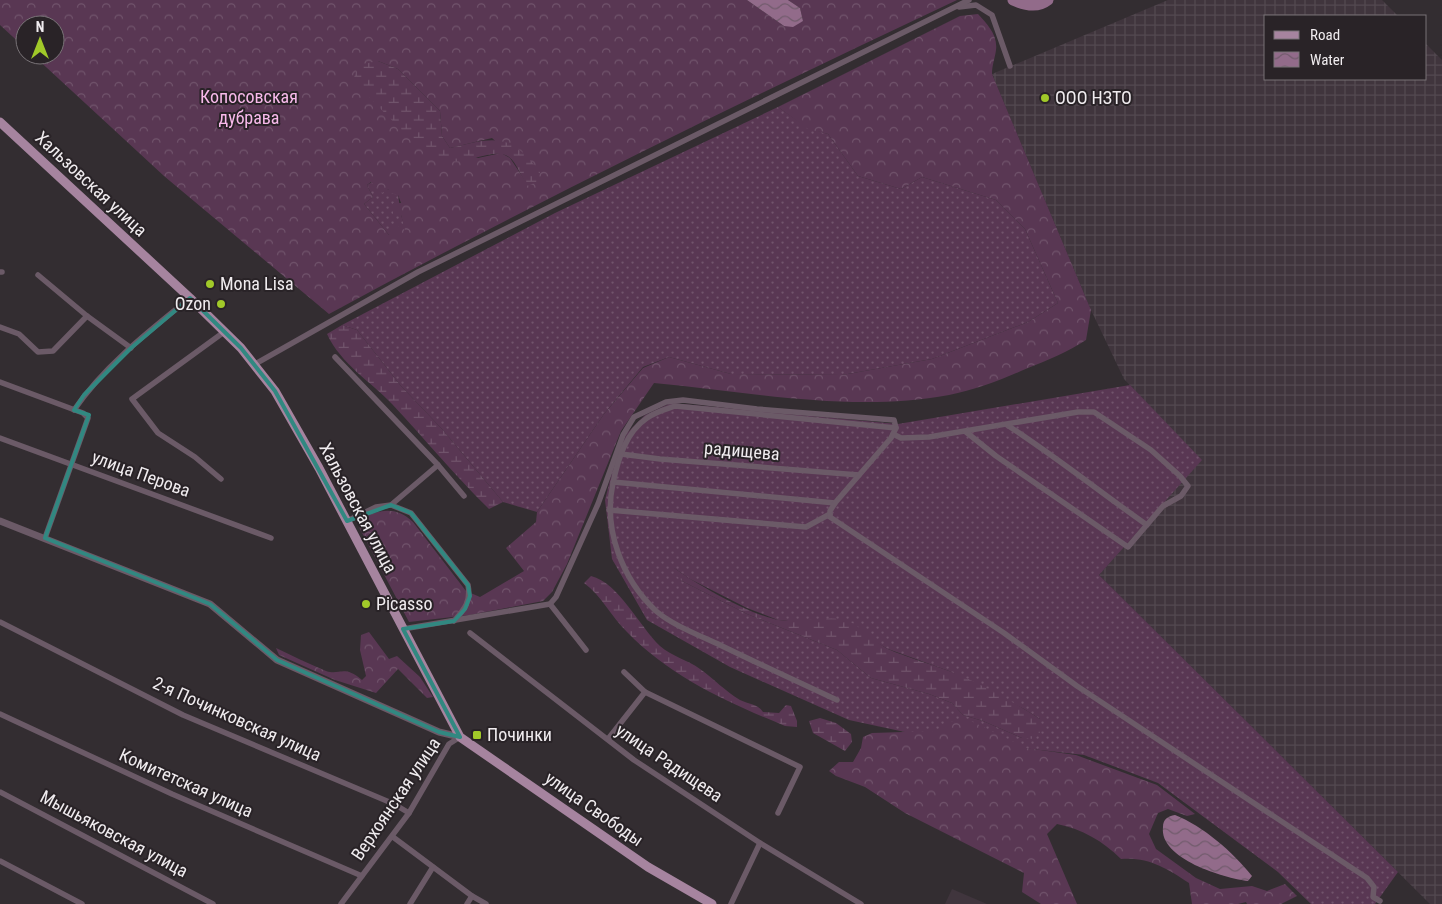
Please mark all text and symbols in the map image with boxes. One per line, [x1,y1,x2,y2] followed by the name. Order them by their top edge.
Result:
[15,15,65,65] north arrow
[1264,15,1427,80] legend
[36,19,44,35] text: N
[1310,26,1340,44] text: Road
[1310,51,1345,69] text: Water
[200,86,298,128] park label: Копосовская дубрава
[1055,87,1132,108] place label: ООО НЗТО
[1039,92,1051,104] marker: ООО НЗТО
[31,127,151,241] street label: Хальзовская улица
[220,273,294,294] place label: Mona Lisa
[204,278,216,290] marker: Mona Lisa
[175,293,211,314] place label: Ozon
[215,298,227,310] marker: Ozon
[703,437,781,464] street label: радищева
[315,439,402,576] street label: Хальзовская улица
[89,446,193,501] street label: улица Перова
[376,593,433,614] place label: Picasso
[360,598,372,610] marker: Picasso
[150,672,325,765] street label: 2-я Починковская улица
[612,719,727,806] street label: улица Радищева
[487,724,552,745] place label: Починки
[471,729,483,741] marker: Починки
[347,733,444,864] street label: Верхоянская улица
[116,744,256,821] street label: Комитетская улица
[541,767,647,850] street label: улица Свободы
[37,786,192,881] street label: Мышьяковская улица

